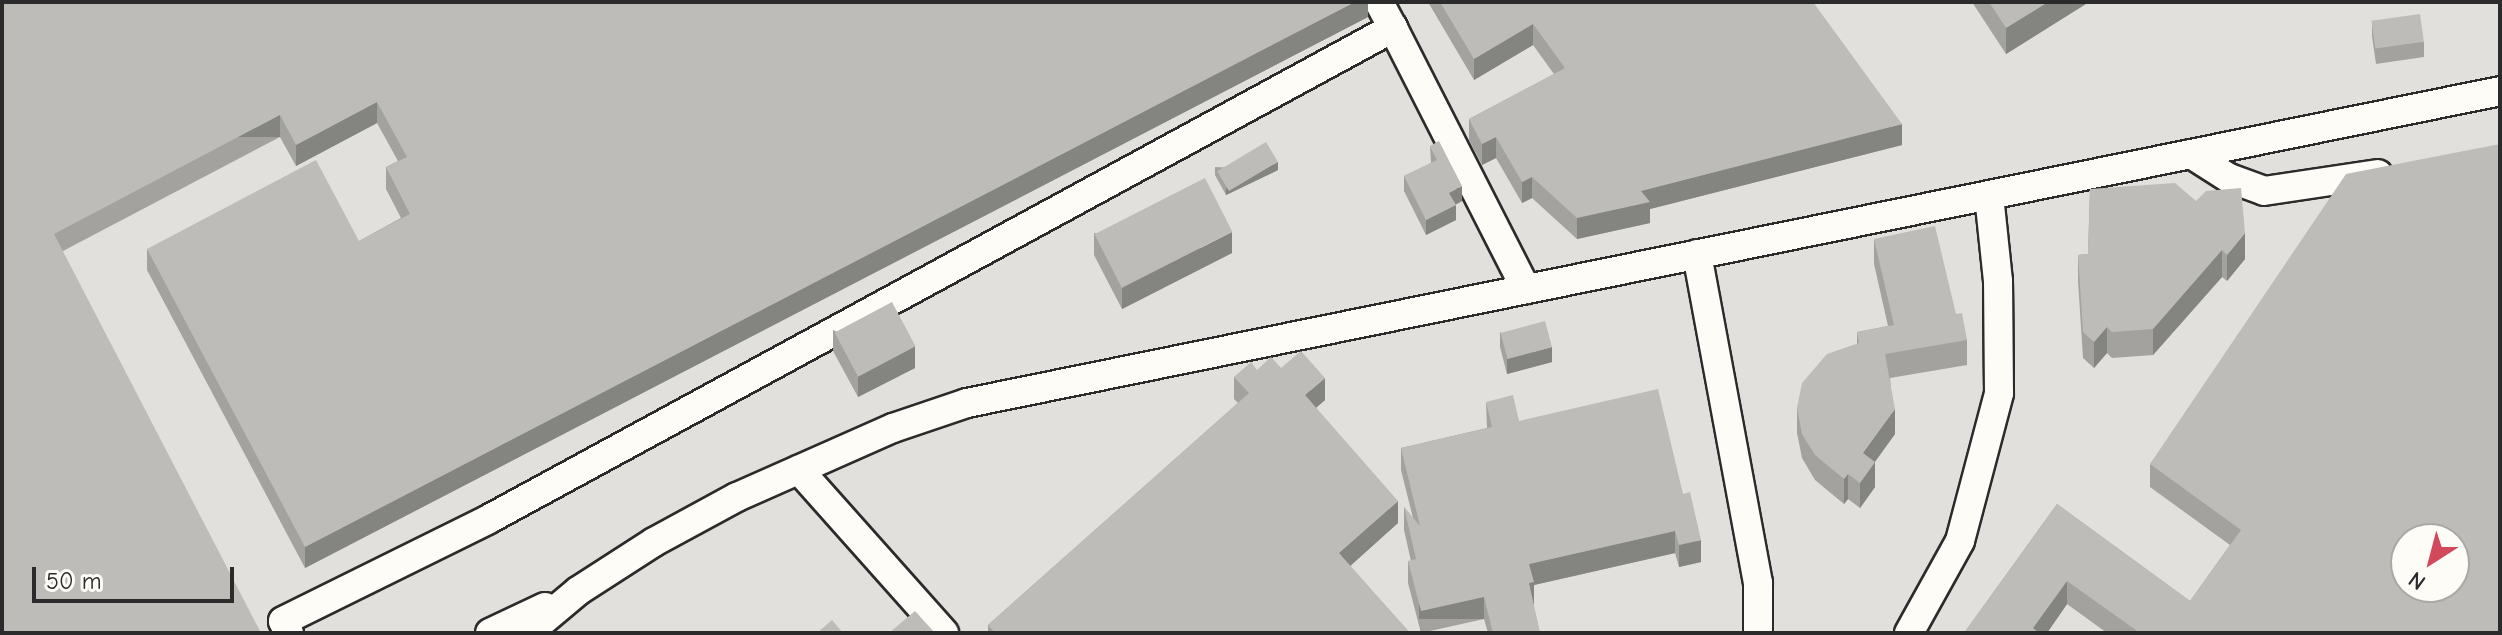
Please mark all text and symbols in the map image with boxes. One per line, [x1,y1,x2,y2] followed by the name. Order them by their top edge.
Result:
[2390,523,2470,603] north arrow
[36,551,238,601] scale bar
[2404,566,2431,596] text: N
[46,567,102,595] text: 50 m

